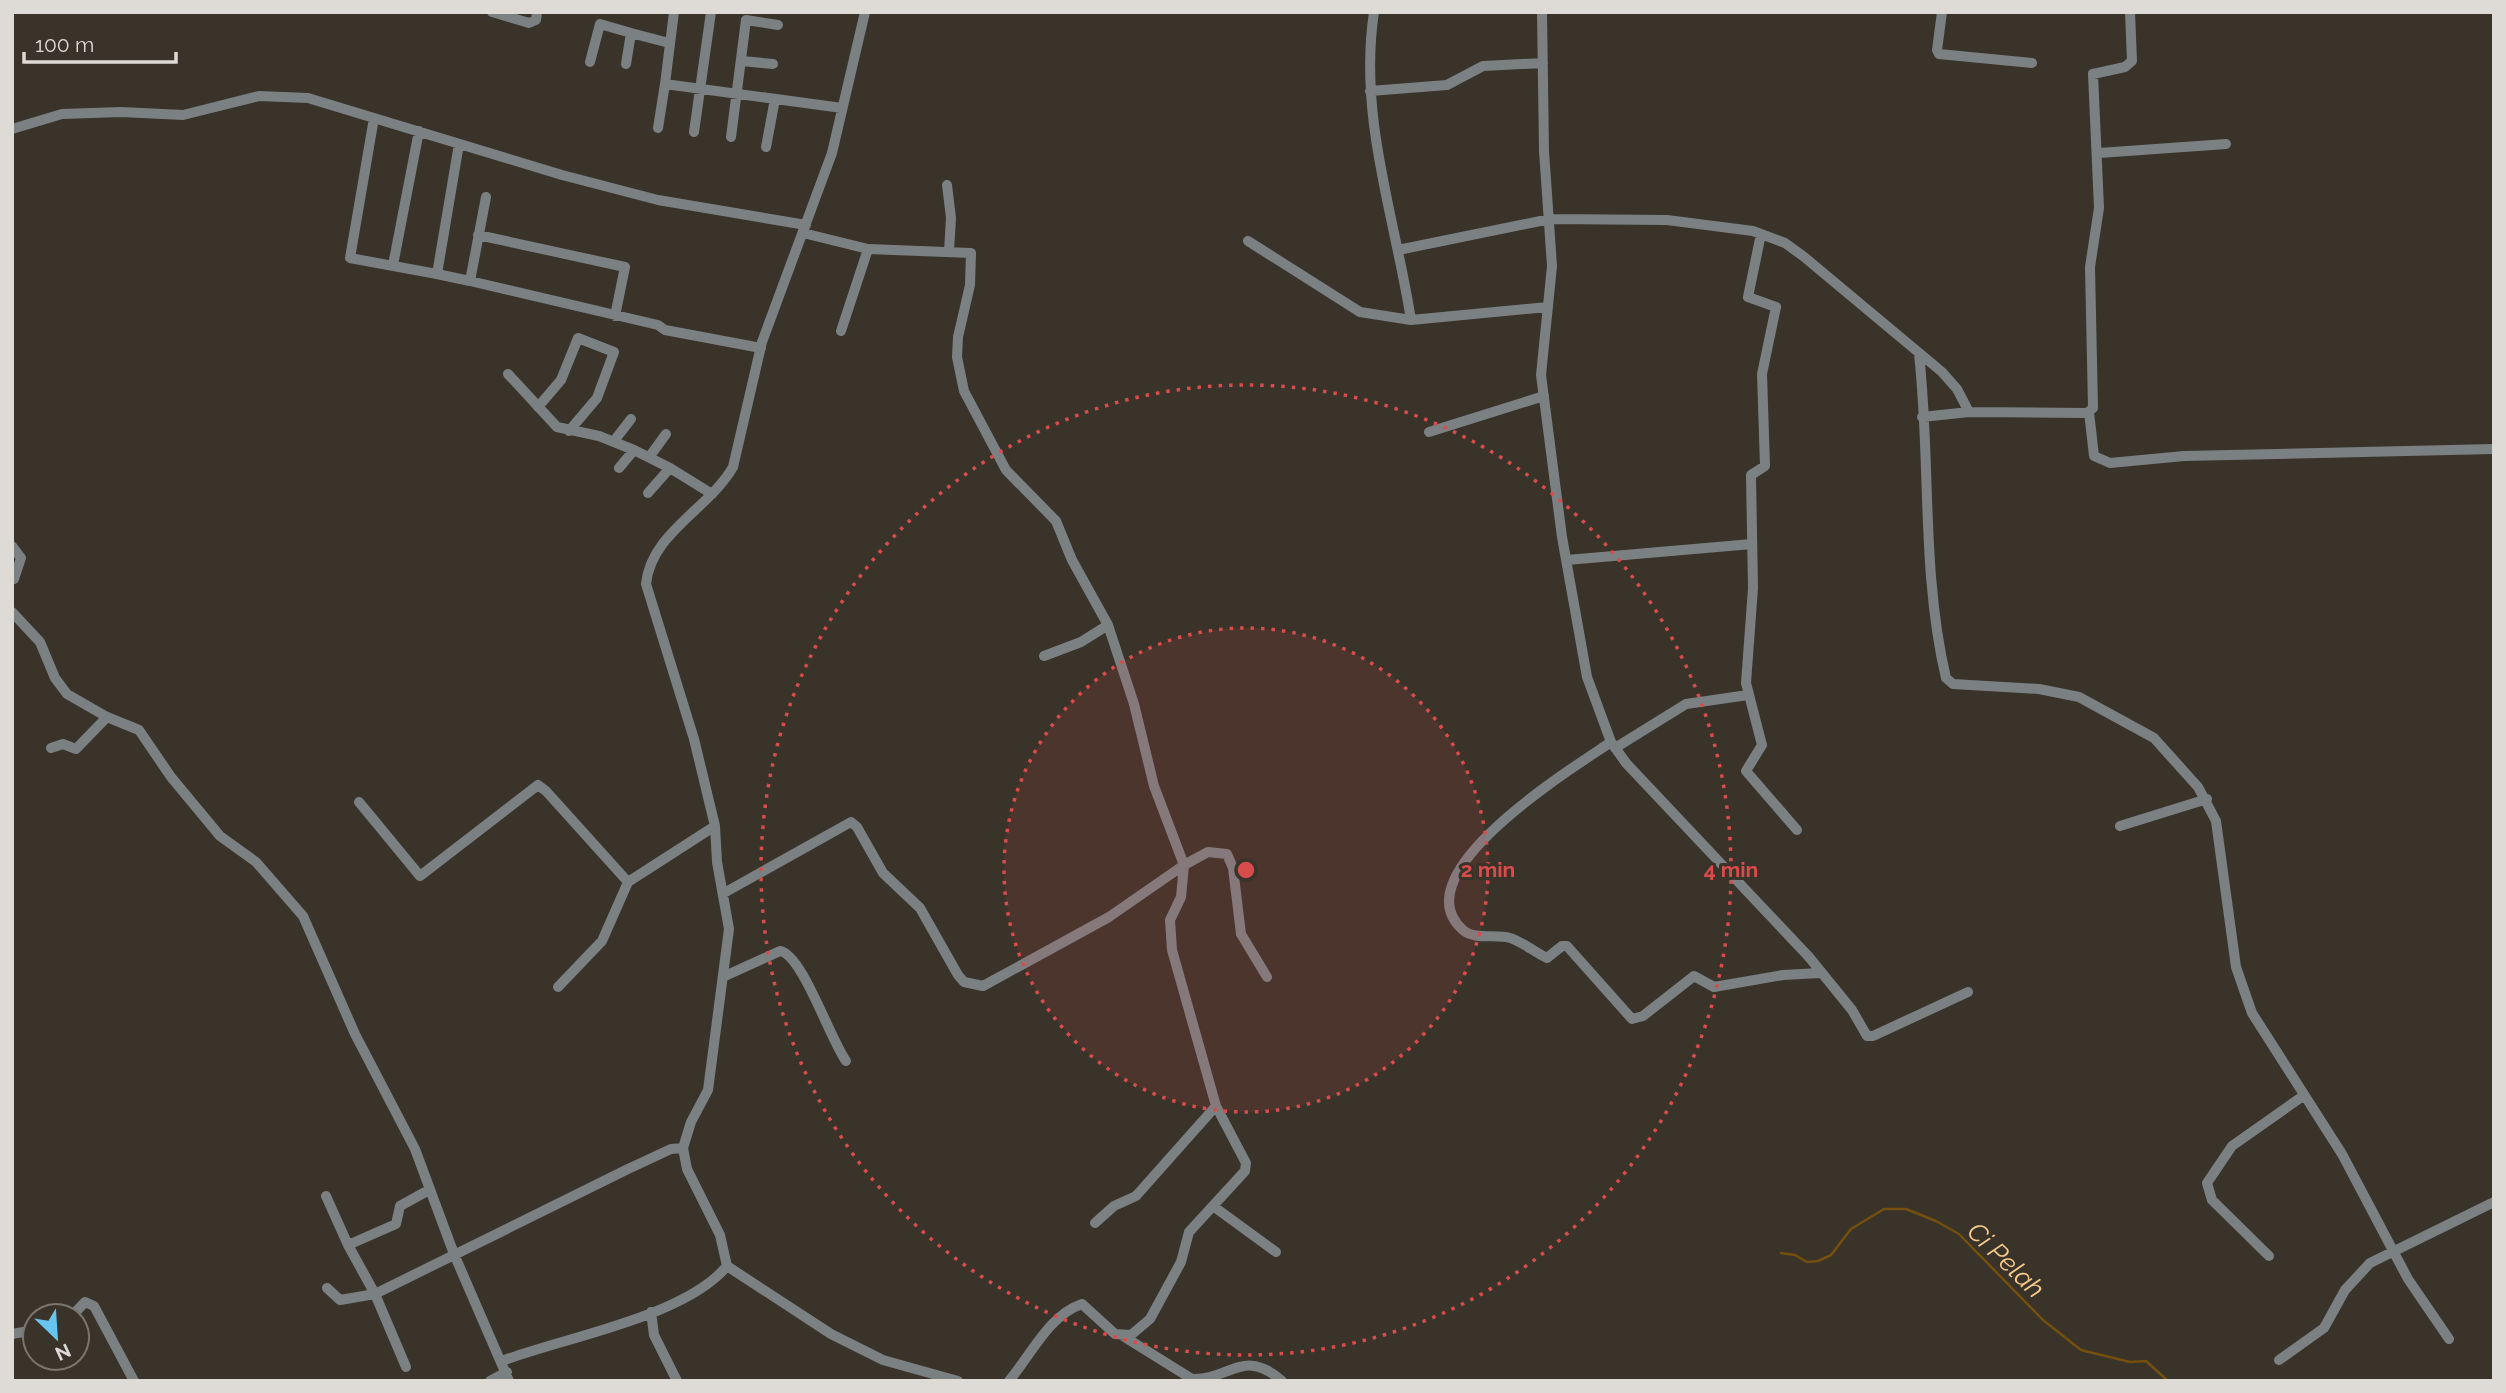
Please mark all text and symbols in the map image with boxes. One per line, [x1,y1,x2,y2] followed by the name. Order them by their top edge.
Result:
[24,21,177,65] scale bar
[35,32,94,57] text: 100 m
[1461,857,1515,882] text: 2 min
[1704,857,1758,882] text: 4 min
[1234,858,1258,882] centre of rings
[1961,1216,2051,1304] water label: Ci Pelah
[21,1302,91,1372] north arrow
[52,1339,74,1365] text: N

